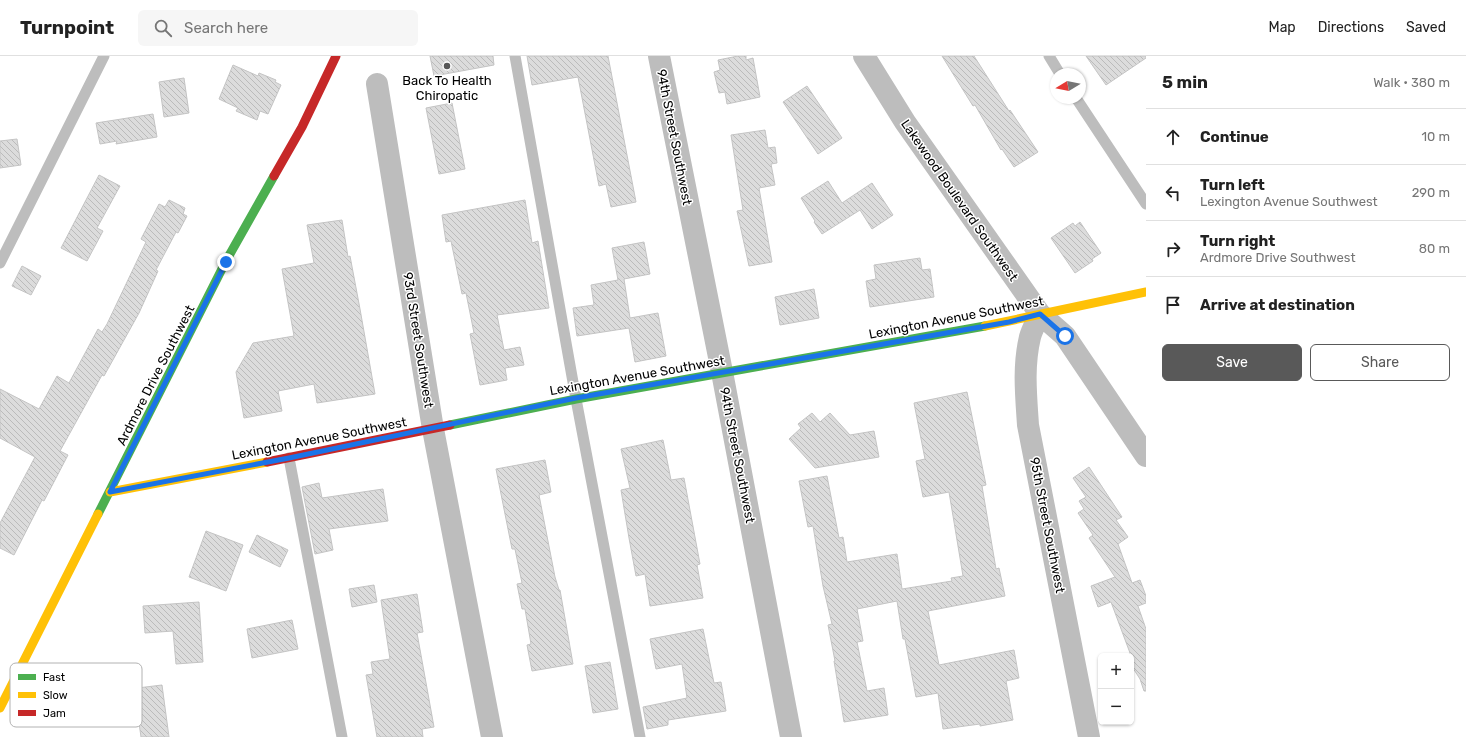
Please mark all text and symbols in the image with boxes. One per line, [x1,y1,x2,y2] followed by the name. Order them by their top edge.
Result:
[138,10,418,46] search box
[20,16,114,39] text: Turnpoint
[152,17,174,39] icon: search
[184,19,268,37] text: Search here
[1269,19,1296,36] text: Map
[1318,19,1384,36] text: Directions
[1406,19,1446,36] text: Saved
[442,61,452,71] marker: Back To Health Chiropatic
[654,68,695,206] street label: 94th Street Southwest
[1050,68,1086,104] north arrow
[1162,72,1208,92] text: 5 min
[402,73,492,103] place label: Back To Health Chiropatic
[1373,75,1450,90] text: Walk · 380 m
[898,117,1021,284] street label: Lakewood Boulevard Southwest
[1162,126,1184,148] icon: ahead
[1200,128,1269,146] text: Continue
[1421,129,1450,144] text: 10 m
[1200,176,1265,194] text: Turn left
[1162,182,1184,204] icon: left
[1412,185,1450,200] text: 290 m
[1200,194,1378,209] text: Lexington Avenue Southwest
[1200,232,1275,250] text: Turn right
[1162,238,1184,260] icon: right
[1419,241,1450,256] text: 80 m
[1200,250,1356,265] text: Ardmore Drive Southwest
[217,253,235,271] route end
[400,271,437,409] street label: 93rd Street Southwest
[867,293,1045,343] street label: Lexington Avenue Southwest
[1162,294,1184,316] icon: arrive
[1200,296,1355,314] text: Arrive at destination
[113,303,197,448] street label: Ardmore Drive Southwest
[1056,327,1074,345] route start
[1162,344,1302,381] button: Save
[1310,344,1450,381] button: Share
[548,353,726,399] street label: Lexington Avenue Southwest
[717,386,758,524] street label: 94th Street Southwest
[230,414,408,464] street label: Lexington Avenue Southwest
[1027,456,1068,594] street label: 95th Street Southwest
[1098,653,1134,725] map controls
[1098,653,1134,689] button: +
[10,663,142,727] legend
[43,671,66,684] text: Fast
[43,689,68,702] text: Slow
[1098,689,1134,725] button: −
[43,707,66,720] text: Jam

